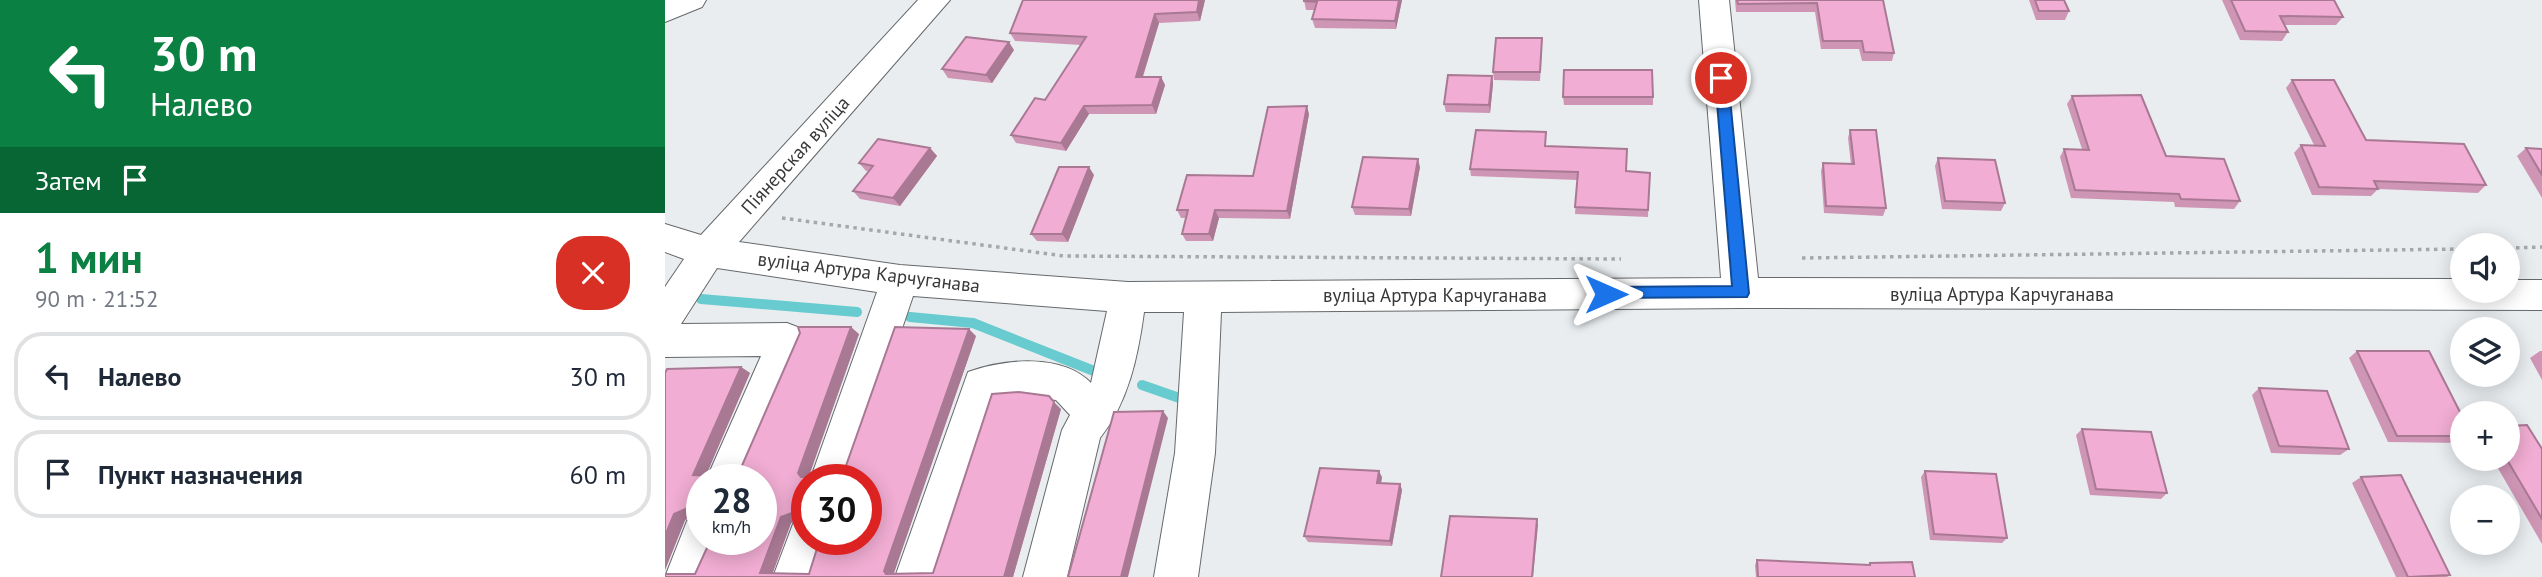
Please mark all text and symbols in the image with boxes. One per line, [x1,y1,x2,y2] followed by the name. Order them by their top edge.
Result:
[150,21,257,85] text: 30 m
[35,28,126,119] icon: left
[1691,48,1751,108] pin
[1702,59,1740,97] icon: arrive
[150,83,253,125] text: Налево
[736,91,854,219] street label: Піянерская вуліца
[116,161,154,199] icon: arrive
[35,164,102,197] text: Затем
[35,230,143,285] text: 1 мин
[2450,233,2520,555] map controls
[2450,233,2520,303] button: sound
[556,236,630,310] button: close
[756,246,982,298] street label: вуліца Артура Карчуганава
[1569,257,1643,331] position arrow
[1890,282,2114,306] street label: вуліца Артура Карчуганава
[1323,283,1547,307] street label: вуліца Артура Карчуганава
[35,284,159,313] text: 90 m · 21:52
[2450,317,2520,387] button: layers
[39,357,77,395] icon: left
[98,360,182,393] text: Налево
[570,360,626,393] text: 30 m
[2450,401,2520,471] button: +
[39,455,77,493] icon: arrive
[98,458,303,491] text: Пункт назначения
[570,458,626,491] text: 60 m
[791,464,882,555] speed limit sign: 30
[712,477,751,523] text: 28
[2450,485,2520,555] button: −
[712,515,751,538] text: km/h

